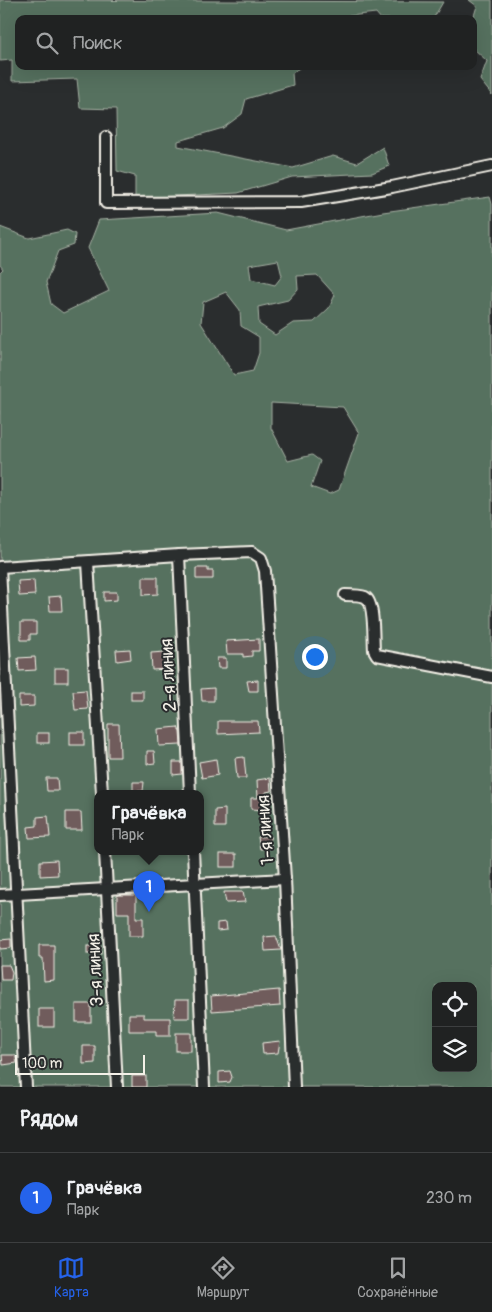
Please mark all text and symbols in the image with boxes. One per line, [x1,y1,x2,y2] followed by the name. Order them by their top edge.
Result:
[15,15,477,70] search box
[33,29,61,57] icon: search
[73,31,123,55] text: Поиск
[155,638,182,712] street label: 2-я линия
[302,644,328,670] your location
[94,790,204,855] popup
[252,794,279,866] street label: 1-я линия
[112,801,186,825] text: Грачёвка
[112,825,144,845] text: Парк
[133,871,165,912] pin: 1
[82,933,109,1007] street label: 3-я линия
[432,982,477,1072] map controls
[432,982,477,1027] button: locate
[432,1027,477,1072] button: layers
[15,1052,145,1075] scale bar
[22,1055,62,1072] text: 100 m
[20,1106,78,1133] text: Рядом
[67,1176,142,1200] text: Грачёвка
[33,1188,39,1208] text: 1
[426,1188,472,1208] text: 230 m
[67,1200,100,1220] text: Парк
[54,1254,89,1301] tab: Карта
[197,1254,249,1301] tab: Маршрут
[357,1254,438,1301] tab: Сохранённые

